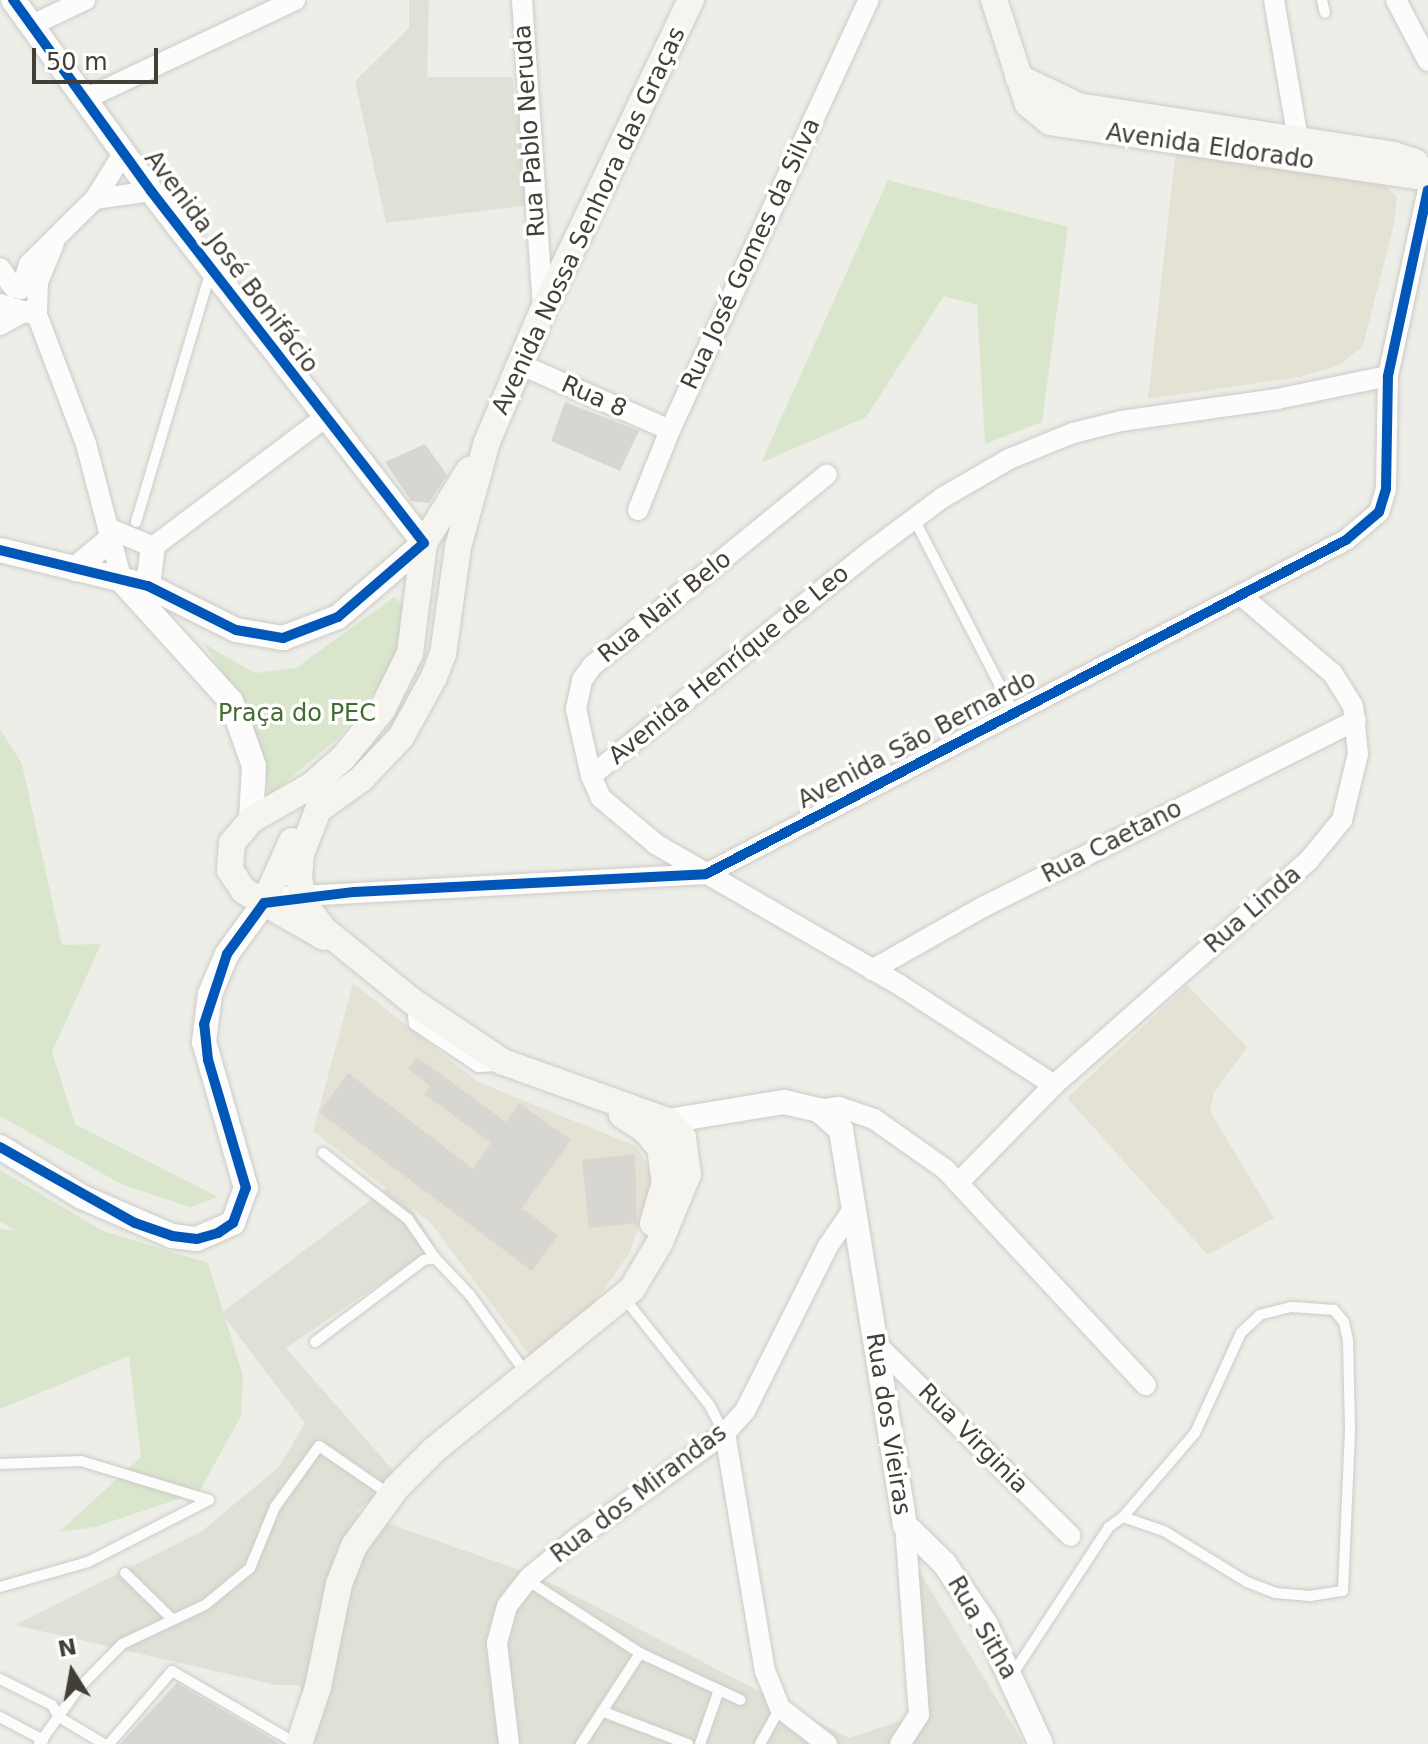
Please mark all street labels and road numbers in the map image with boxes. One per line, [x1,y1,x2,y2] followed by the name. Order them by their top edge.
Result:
[486,23,692,419] street label: Avenida Nossa Senhora das Graças
[508,24,552,238] street label: Rua Pablo Neruda
[675,114,827,394] street label: Rua José Gomes da Silva
[1104,118,1316,176] street label: Avenida Eldorado
[138,145,324,379] street label: Avenida José Bonifácio
[557,370,631,424] street label: Rua 8
[593,545,737,669] street label: Rua Nair Belo
[603,559,855,771] street label: Avenida Henríque de Leo
[793,665,1041,815] street label: Avenida São Bernardo
[1037,794,1187,890] street label: Rua Caetano
[1199,860,1307,960] street label: Rua Linda
[859,1331,917,1517] street label: Rua dos Vieiras
[912,1378,1034,1500] street label: Rua Virginia
[545,1418,733,1570] street label: Rua dos Mirandas
[941,1571,1023,1685] street label: Rua Sitha

